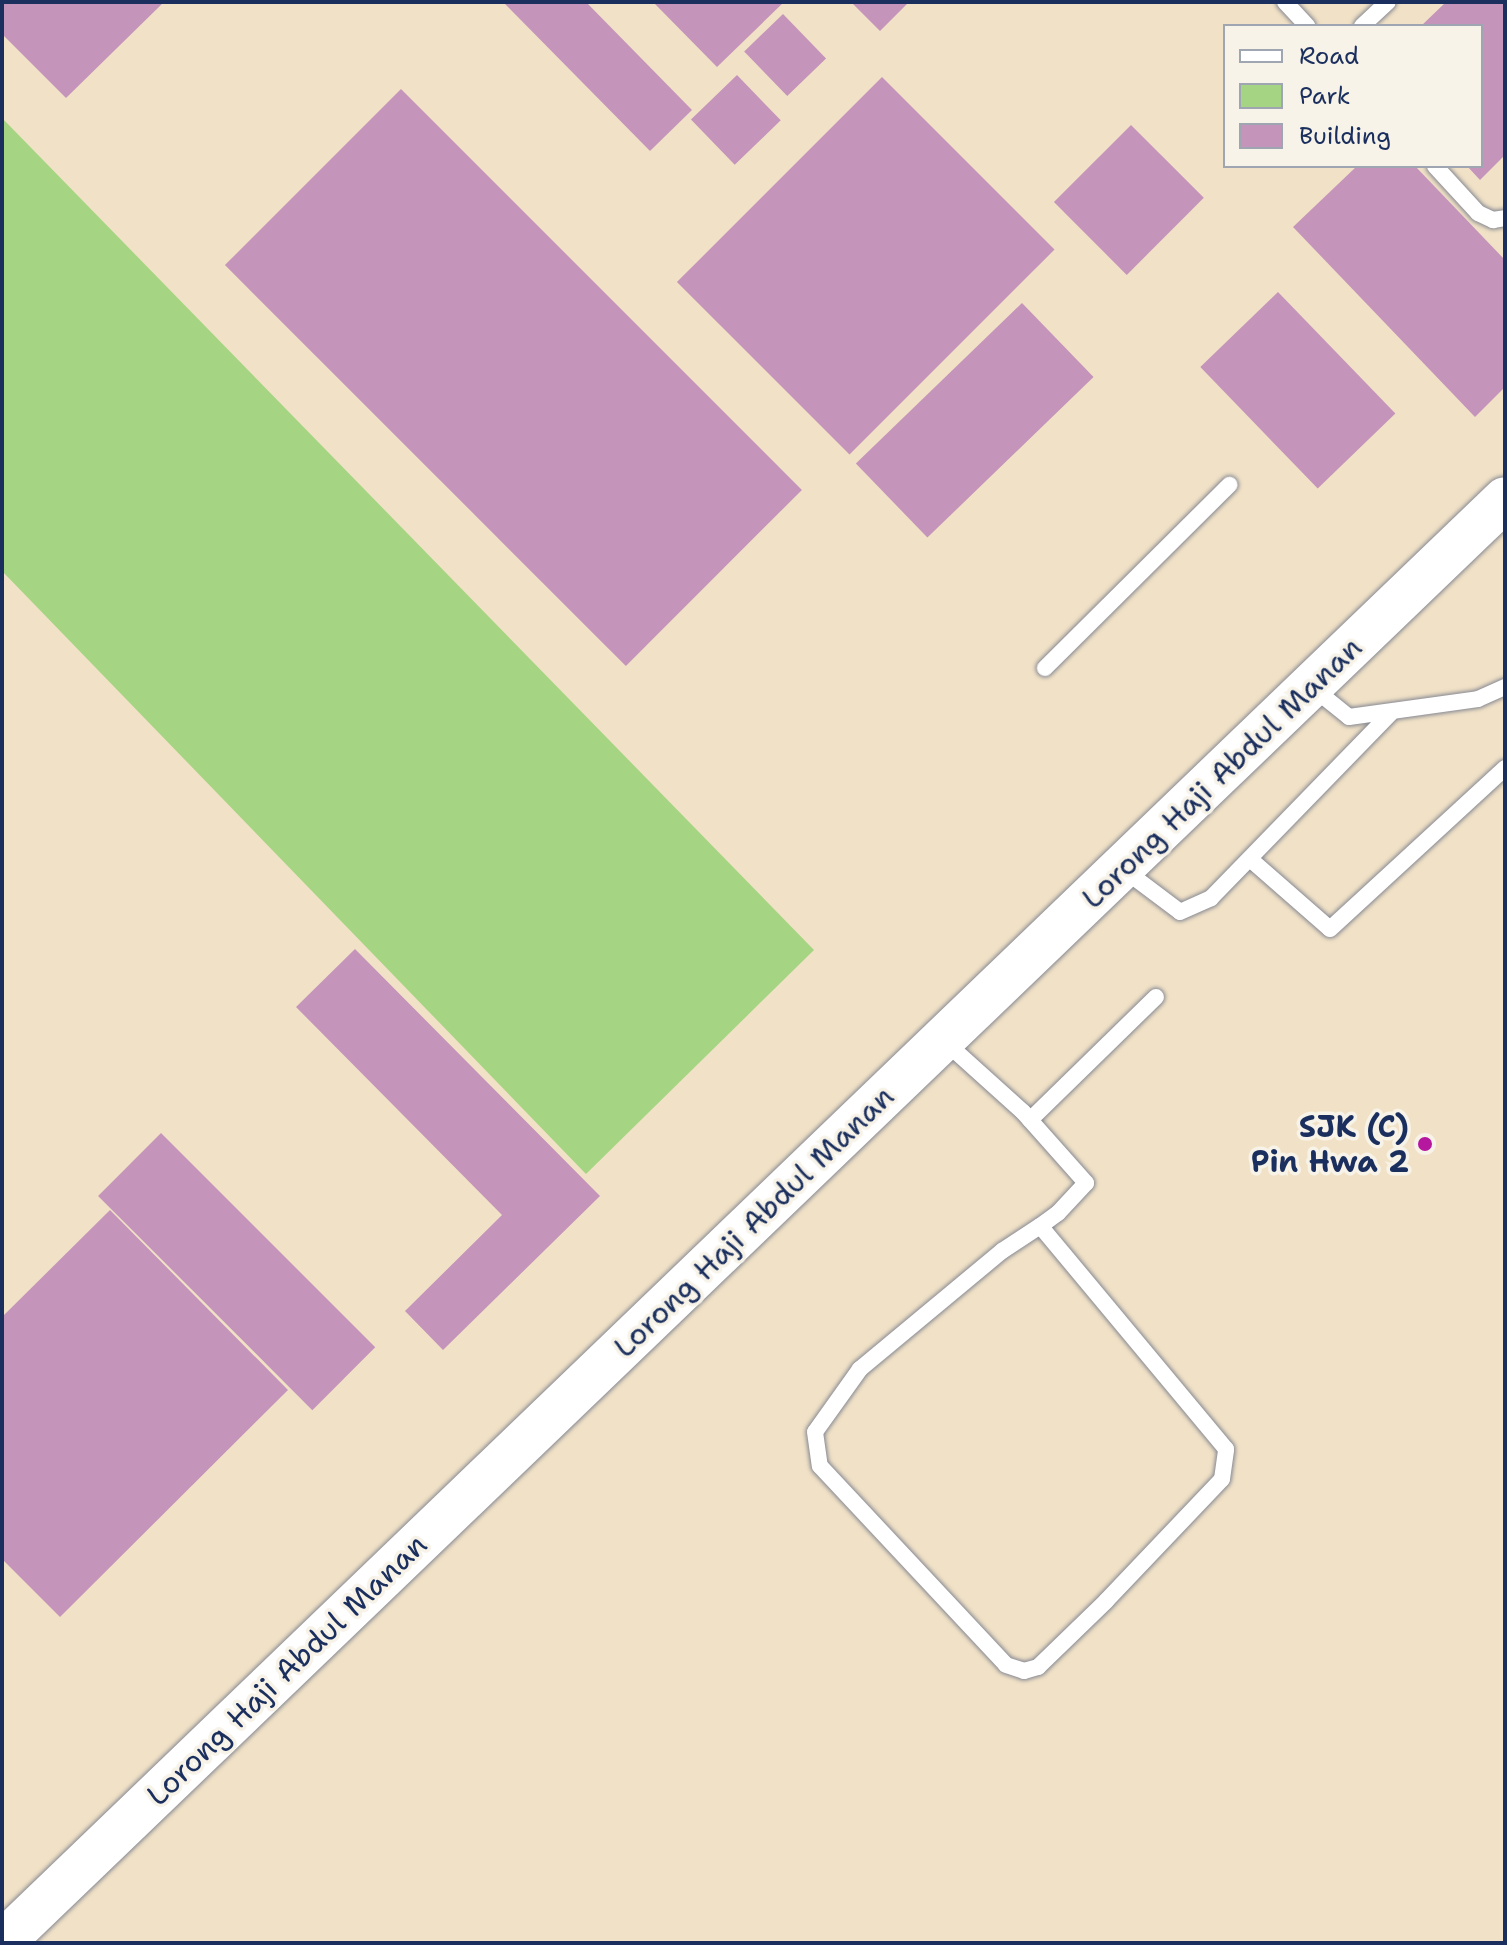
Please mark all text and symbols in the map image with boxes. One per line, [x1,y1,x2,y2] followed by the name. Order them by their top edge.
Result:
[1223,24,1483,168] legend
[1299,40,1359,72] text: Road
[1299,80,1351,112] text: Park
[1299,120,1391,152] text: Building
[1074,630,1370,916] street label: Lorong Haji Abdul Manan
[606,1079,902,1365] street label: Lorong Haji Abdul Manan
[1251,1109,1409,1180] place label: SJK (C) Pin Hwa 2
[1416,1135,1434,1153] marker: SJK (C) Pin Hwa 2
[139,1527,435,1813] street label: Lorong Haji Abdul Manan

